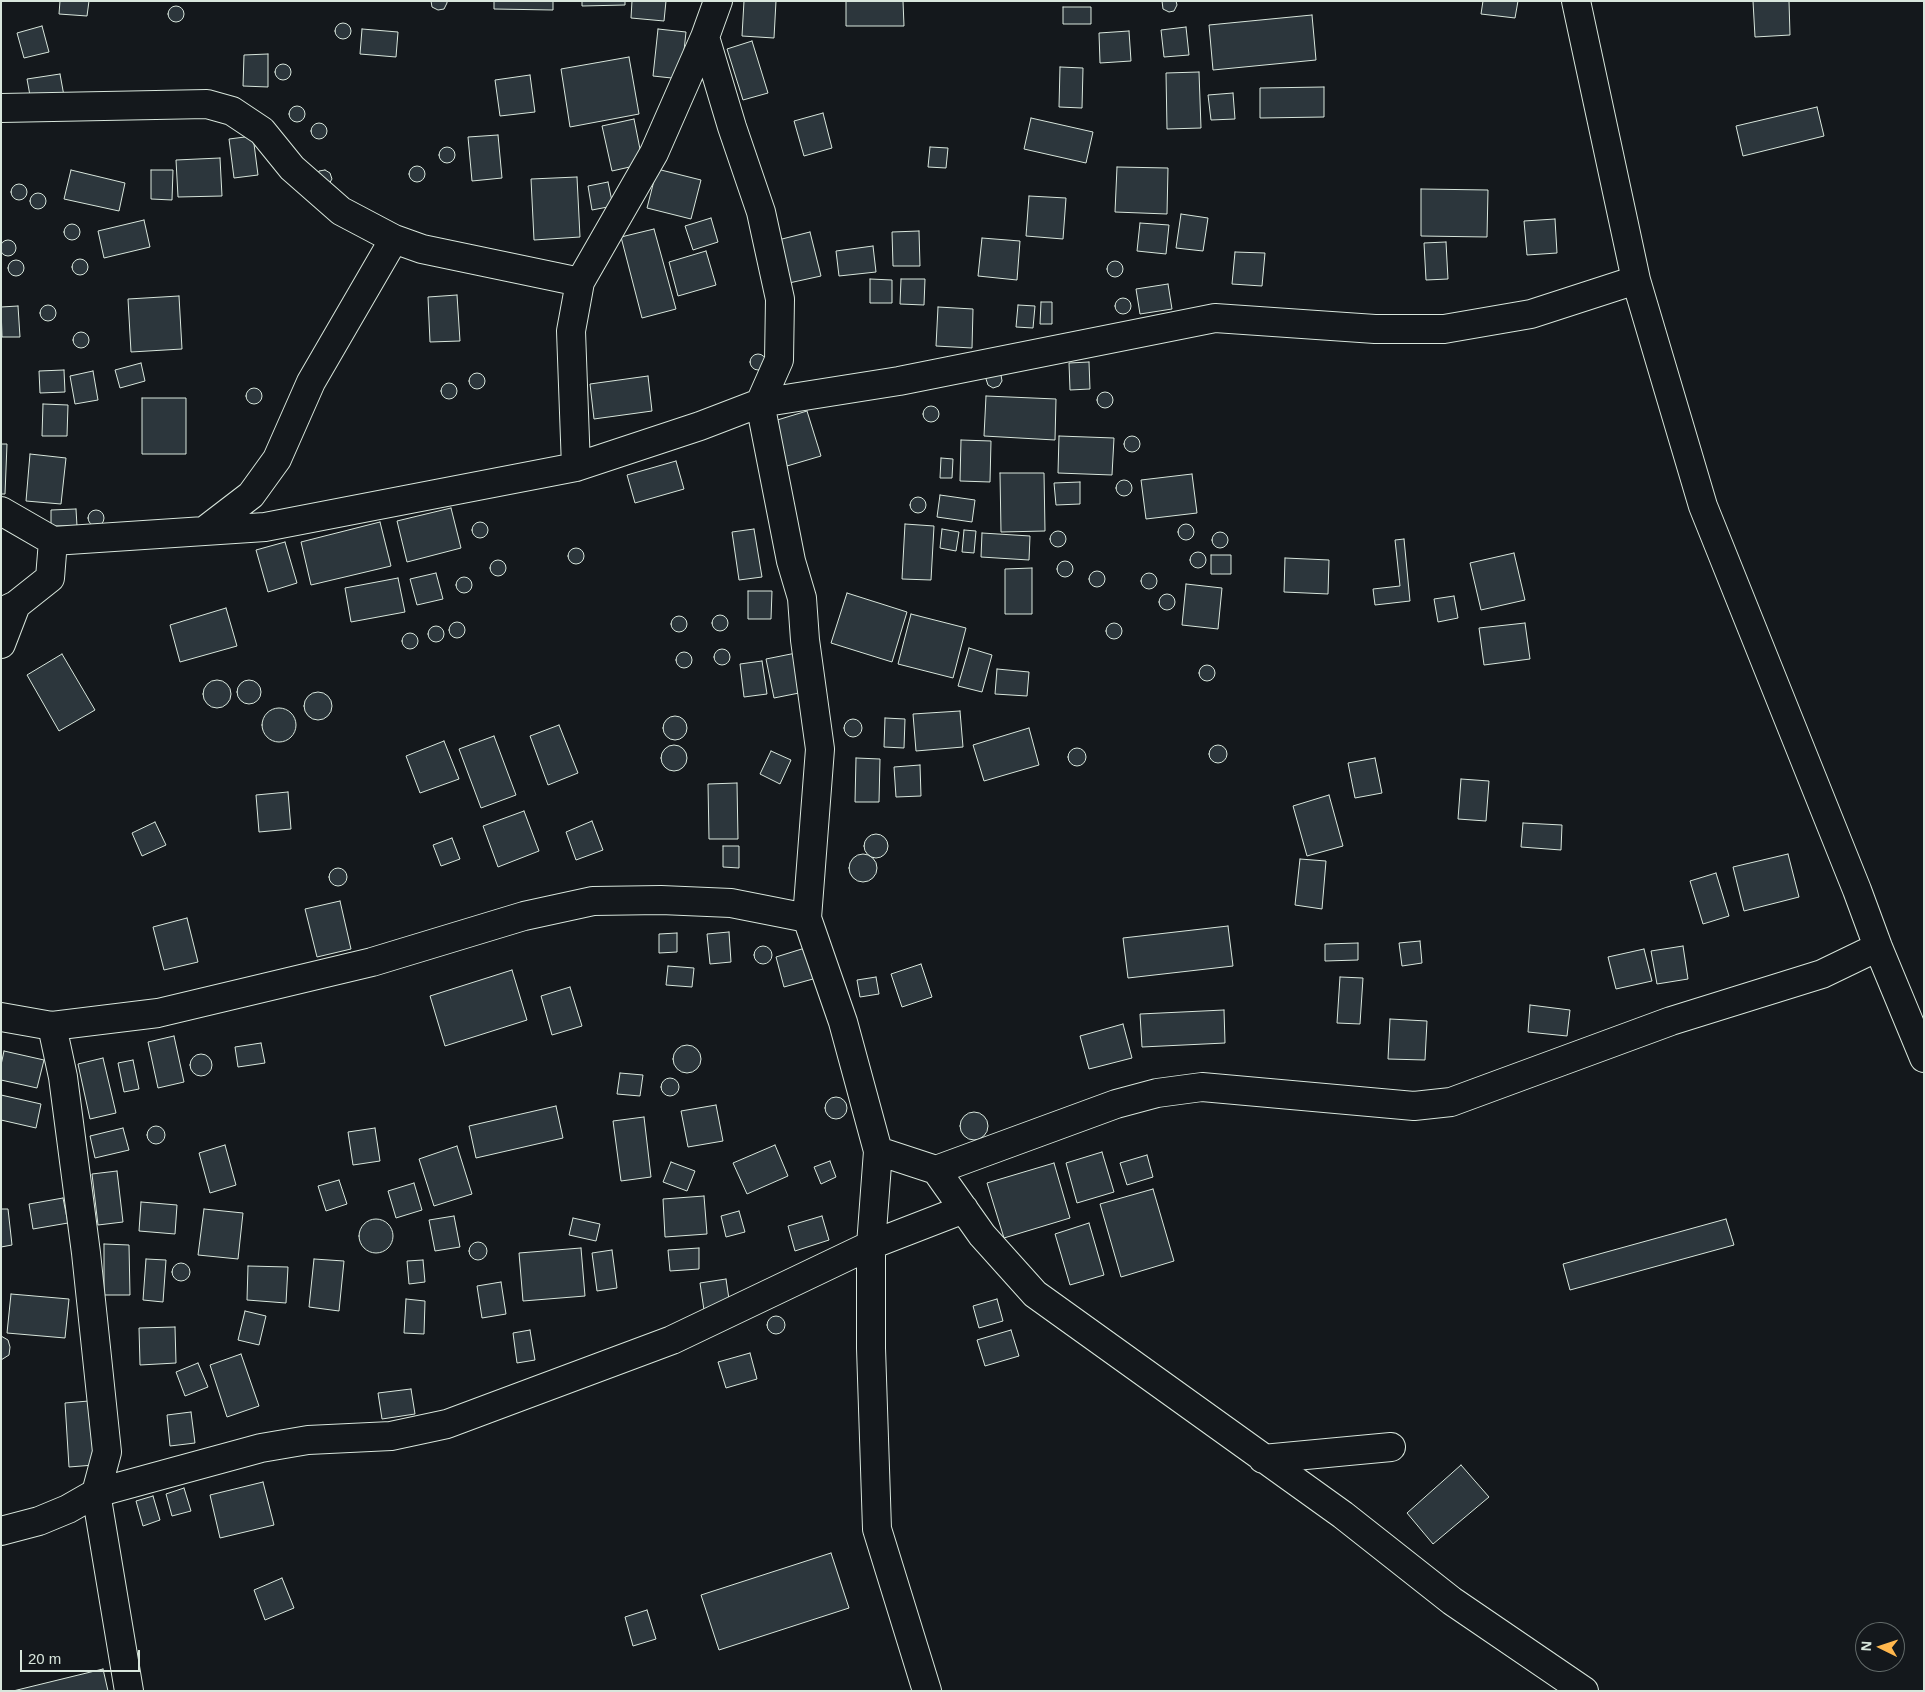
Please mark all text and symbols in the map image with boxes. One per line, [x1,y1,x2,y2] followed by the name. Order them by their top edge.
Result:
[1855,1622,1905,1672] north arrow
[22,1640,142,1672] scale bar
[1858,1640,1874,1652] text: N
[28,1650,61,1667] text: 20 m

